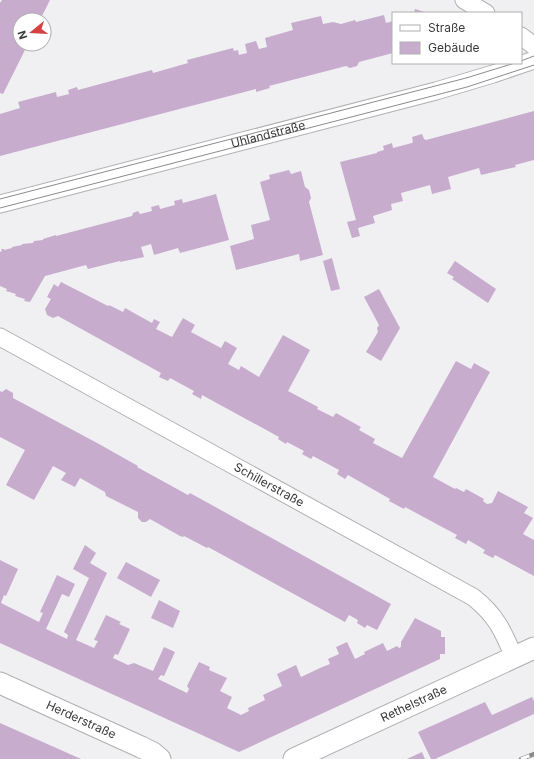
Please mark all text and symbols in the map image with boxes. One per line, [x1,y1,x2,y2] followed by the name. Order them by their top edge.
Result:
[12,12,52,52] north arrow
[392,12,522,64] legend
[428,20,465,35] text: Straße
[15,29,30,41] text: N
[428,40,480,55] text: Gebäude
[229,117,307,151] street label: Uhlandstraße
[232,459,307,510] street label: Schillerstraße
[378,681,449,725] street label: Rethelstraße
[44,697,119,742] street label: Herderstraße

